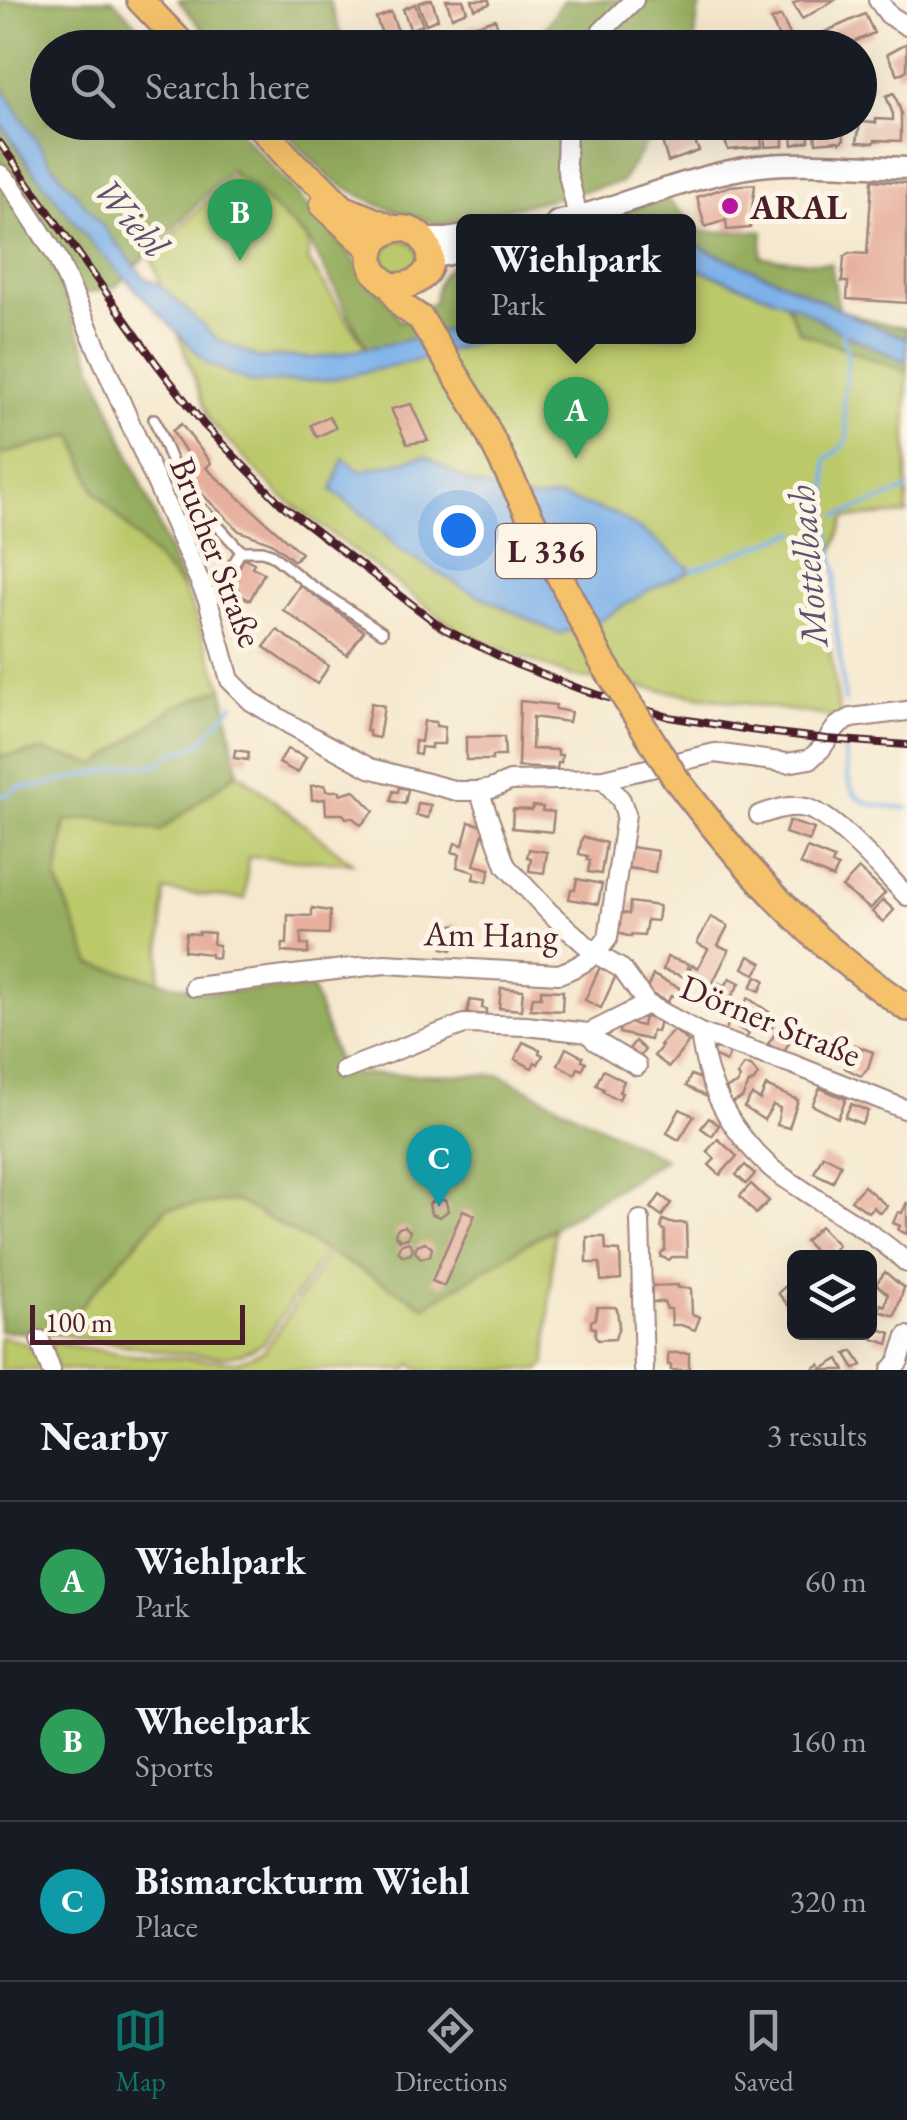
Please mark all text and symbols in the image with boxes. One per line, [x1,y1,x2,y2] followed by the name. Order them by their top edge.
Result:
[30,30,877,140] search box
[65,58,120,113] icon: search
[145,61,310,110] text: Search here
[84,167,181,268] water label: Wiehl
[208,178,272,261] pin: B
[749,184,847,229] place label: ARAL
[719,195,741,217] marker: ARAL
[456,214,696,344] popup
[491,234,661,283] text: Wiehlpark
[491,283,545,325] text: Park
[544,376,608,459] pin: A
[160,451,274,653] street label: Brucher Straße
[775,483,839,651] water label: Mottelbach
[433,505,484,556] your location
[496,524,596,578] road number: L 336
[422,910,559,958] street label: Am Hang
[674,963,868,1077] street label: Dörner Straße
[406,1124,472,1207] pin: C
[787,1250,877,1340] map controls
[787,1250,877,1340] button: layers
[30,1300,245,1344] scale bar
[45,1304,113,1340] text: 100 m
[40,1408,169,1463] text: Nearby
[767,1414,867,1456] text: 3 results
[135,1536,306,1585] text: Wiehlpark
[61,1560,84,1602] text: A
[805,1560,867,1602] text: 60 m
[135,1585,190,1627] text: Park
[135,1696,310,1745] text: Wheelpark
[62,1720,83,1762] text: B
[790,1720,867,1762] text: 160 m
[135,1745,213,1787] text: Sports
[135,1856,470,1905] text: Bismarckturm Wiehl
[61,1880,84,1922] text: C
[790,1880,867,1922] text: 320 m
[135,1905,198,1947] text: Place
[113,2003,168,2099] tab: Map
[395,2003,507,2099] tab: Directions
[734,2003,794,2099] tab: Saved

